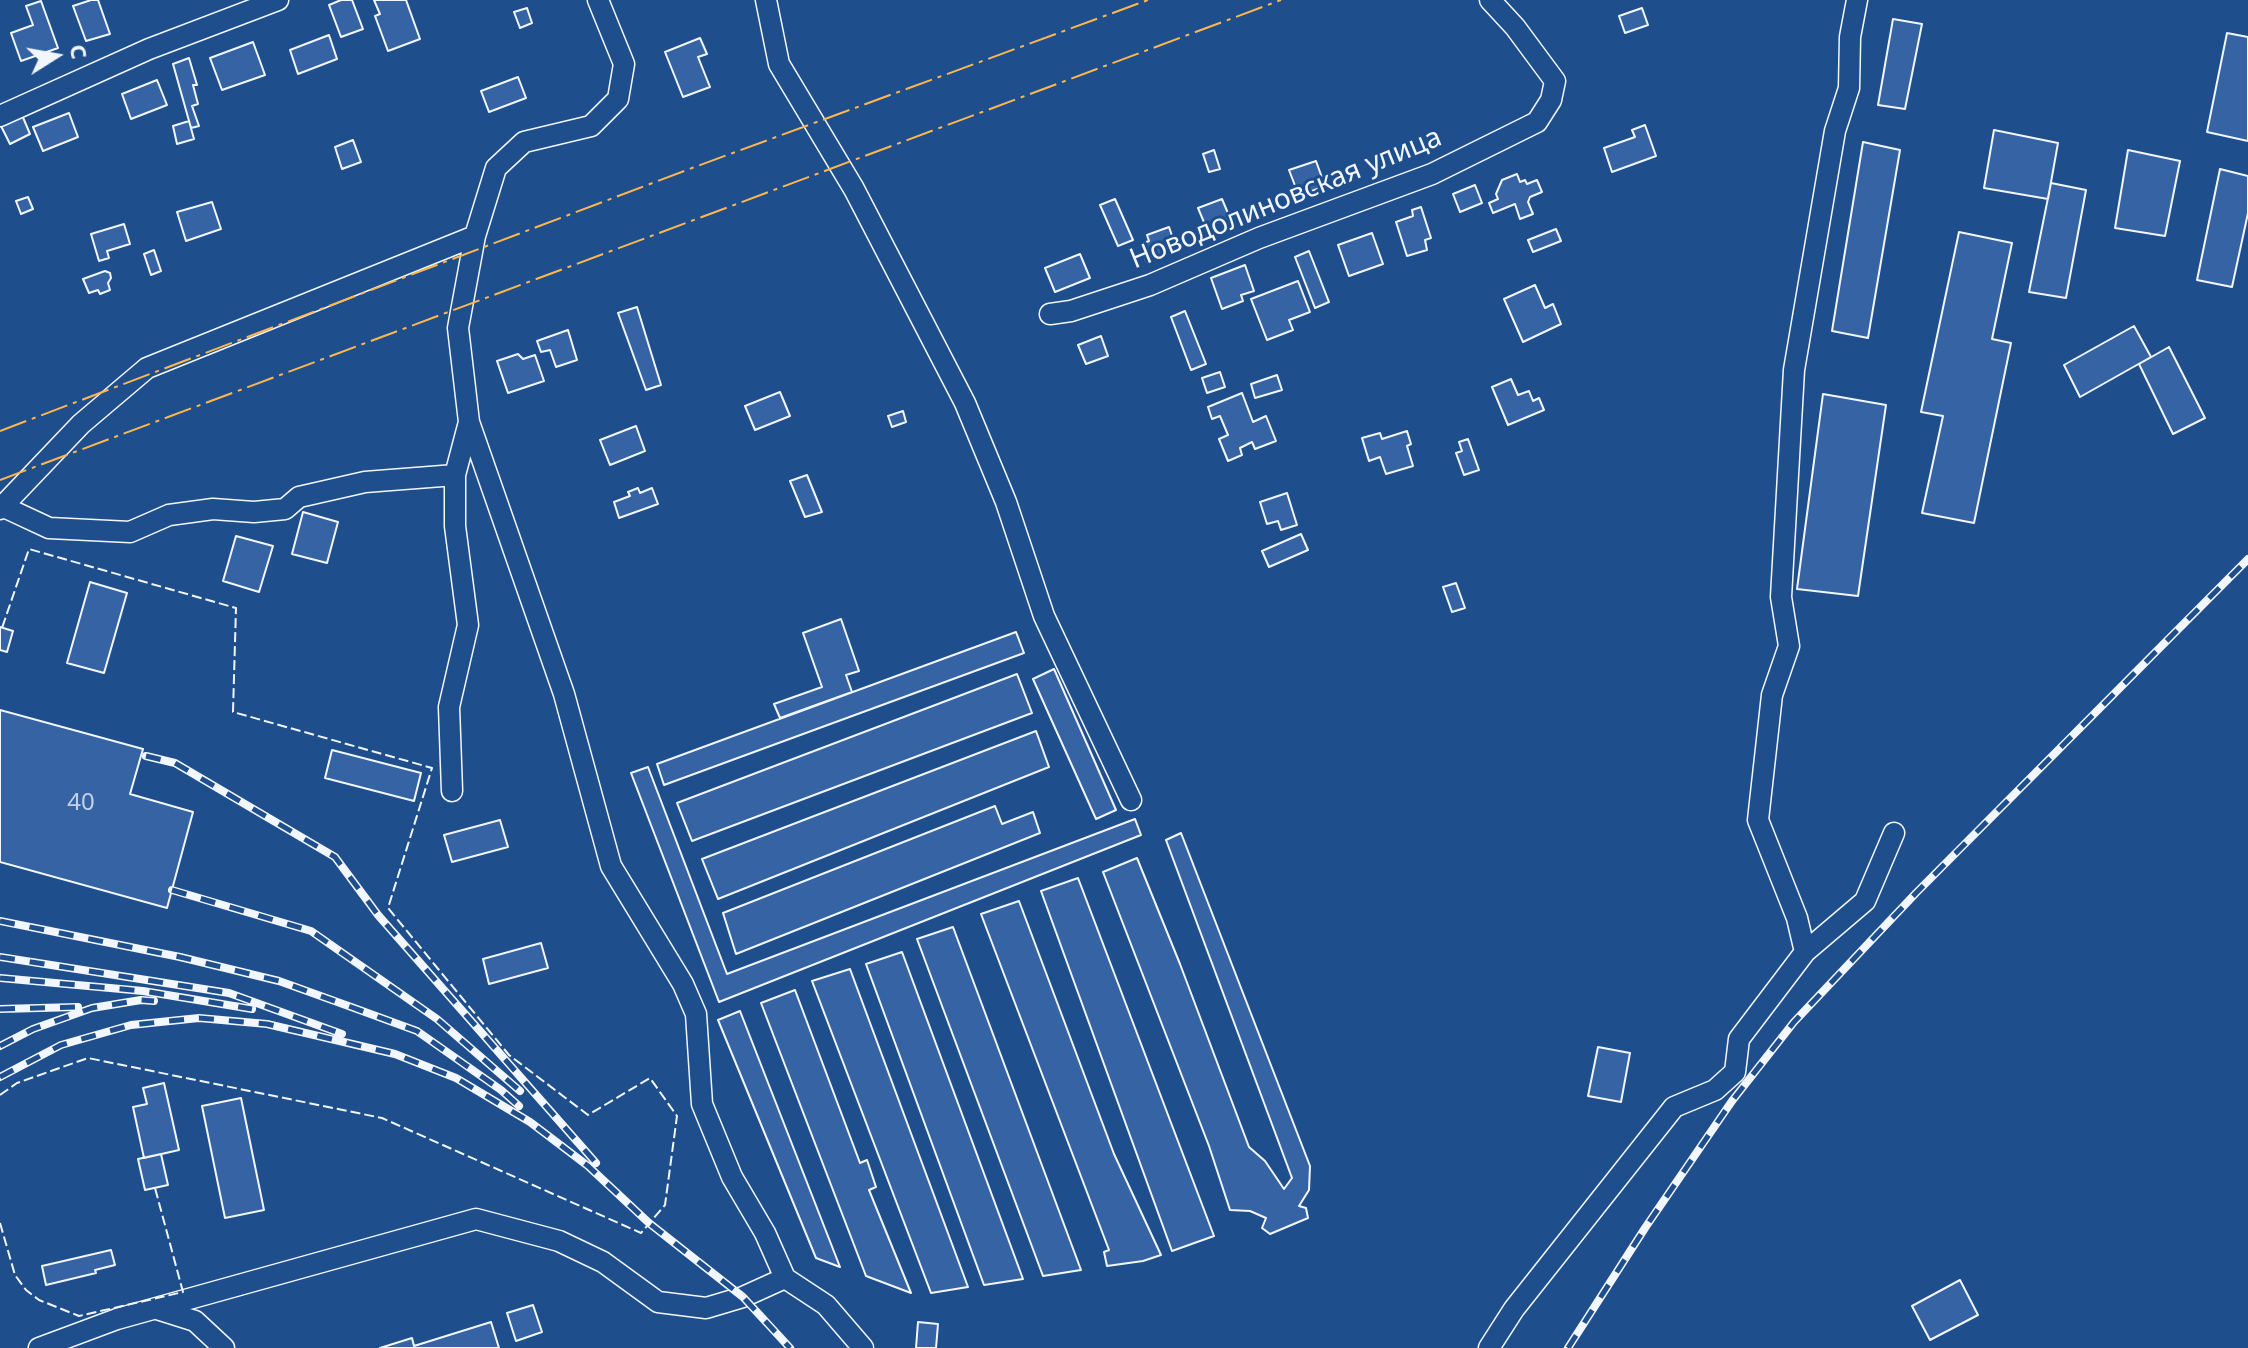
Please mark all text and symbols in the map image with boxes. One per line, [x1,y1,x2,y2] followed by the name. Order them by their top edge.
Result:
[16,16,96,96] north arrow
[63,42,96,61] text: С
[1125,121,1447,277] street label: Новодолиновская улица
[67,789,95,817] house number: 40

